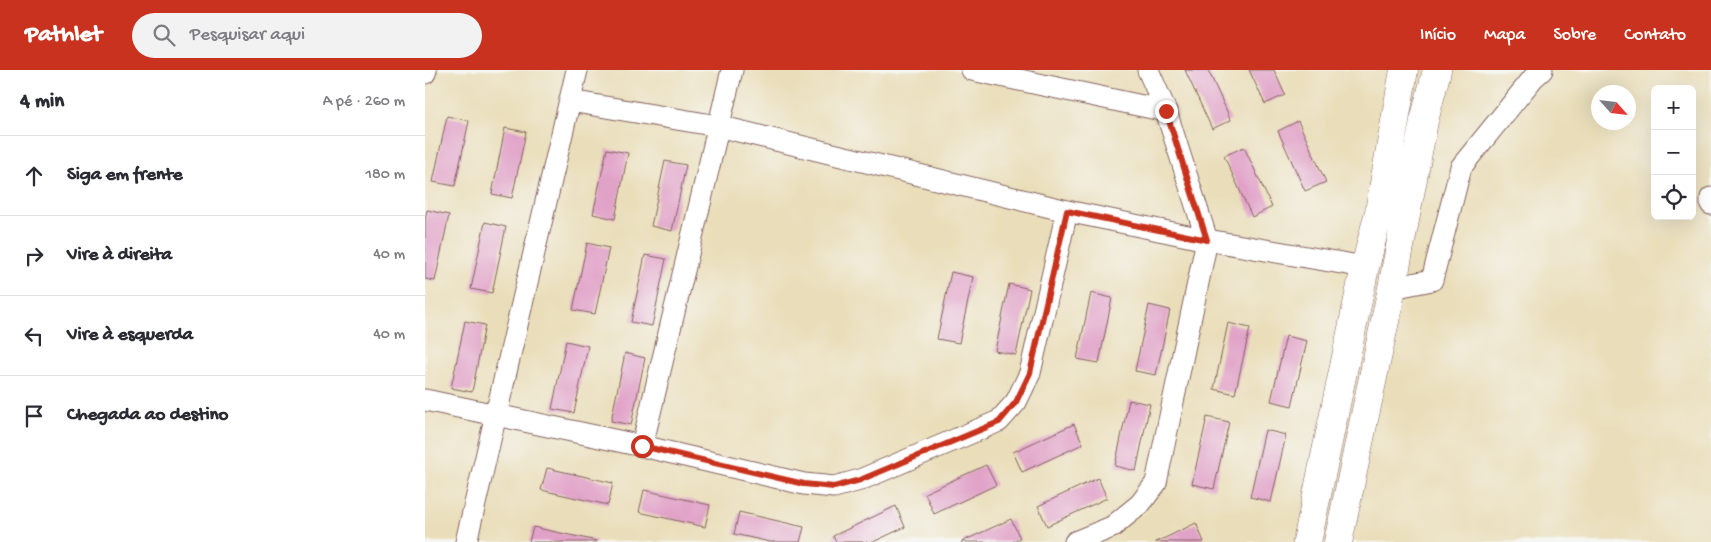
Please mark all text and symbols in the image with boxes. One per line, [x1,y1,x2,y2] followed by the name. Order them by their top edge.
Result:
[132,13,482,58] search box
[25,21,102,50] text: Pathlet
[150,21,178,49] icon: search
[190,24,305,47] text: Pesquisar aqui
[1420,25,1456,46] text: Início
[1484,25,1525,46] text: Mapa
[1553,25,1596,46] text: Sobre
[1624,25,1686,46] text: Contato
[1591,85,1636,130] north arrow
[1651,85,1696,220] map controls
[1651,85,1696,130] button: +
[20,90,64,115] text: 4 min
[323,93,405,112] text: A pé · 260 m
[1155,100,1178,123] route end
[1651,130,1696,175] button: −
[20,162,48,190] icon: ahead
[67,164,183,187] text: Siga em frente
[366,166,405,185] text: 180 m
[1651,175,1696,220] button: locate
[20,242,48,270] icon: right
[67,244,172,267] text: Vire à direita
[373,246,405,265] text: 40 m
[20,322,48,350] icon: left
[67,324,193,347] text: Vire à esquerda
[373,326,405,345] text: 40 m
[20,402,48,430] icon: arrive
[67,404,228,427] text: Chegada ao destino
[631,435,654,458] route start

